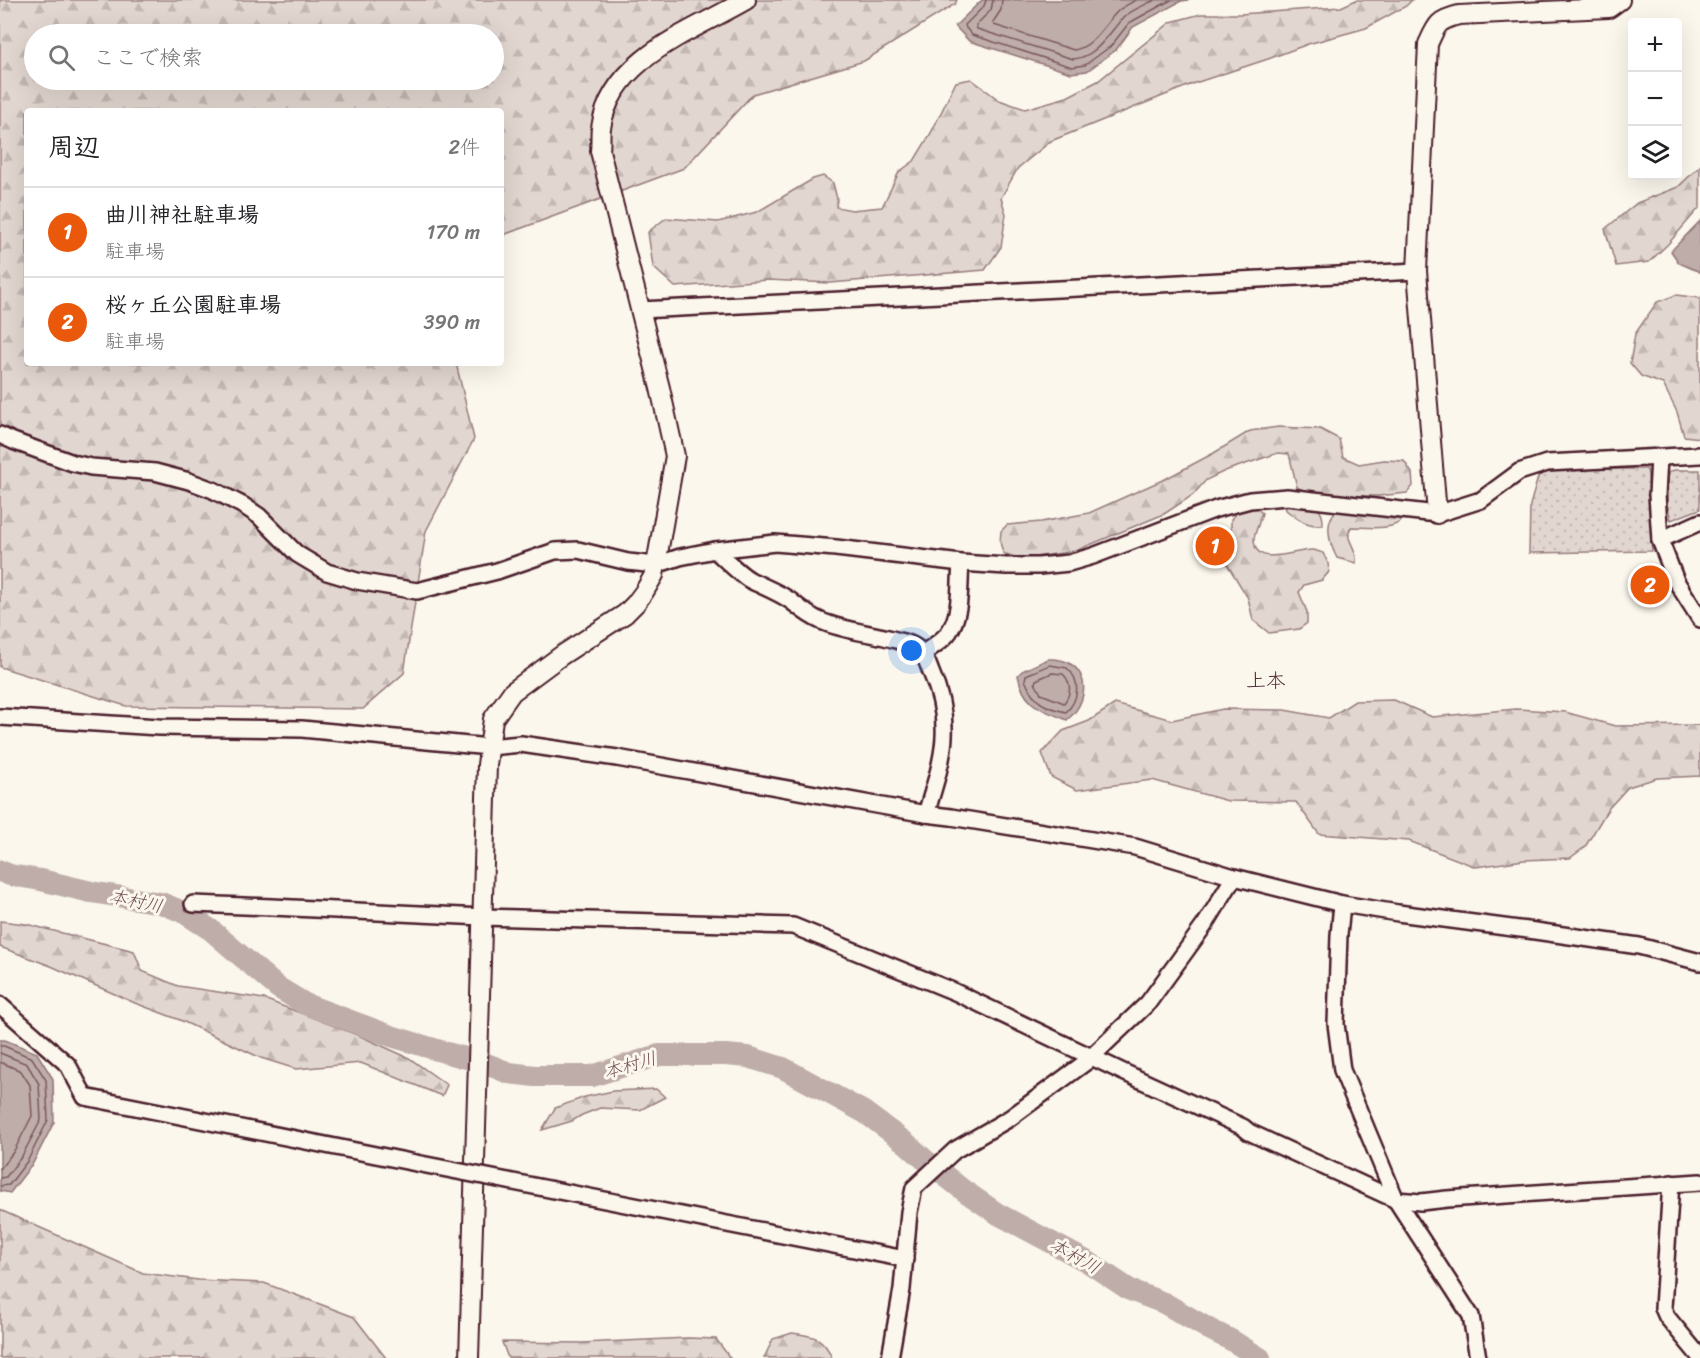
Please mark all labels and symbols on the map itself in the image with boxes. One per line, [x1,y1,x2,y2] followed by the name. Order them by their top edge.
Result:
[1196,524,1234,568] pin: 1
[1630,562,1670,608] pin: 2
[897,636,926,665] your location
[1246,663,1286,698] district label: 上本
[106,880,166,922] water label: 本村川
[600,1042,660,1088] water label: 本村川
[1044,1229,1106,1283] water label: 本村川

